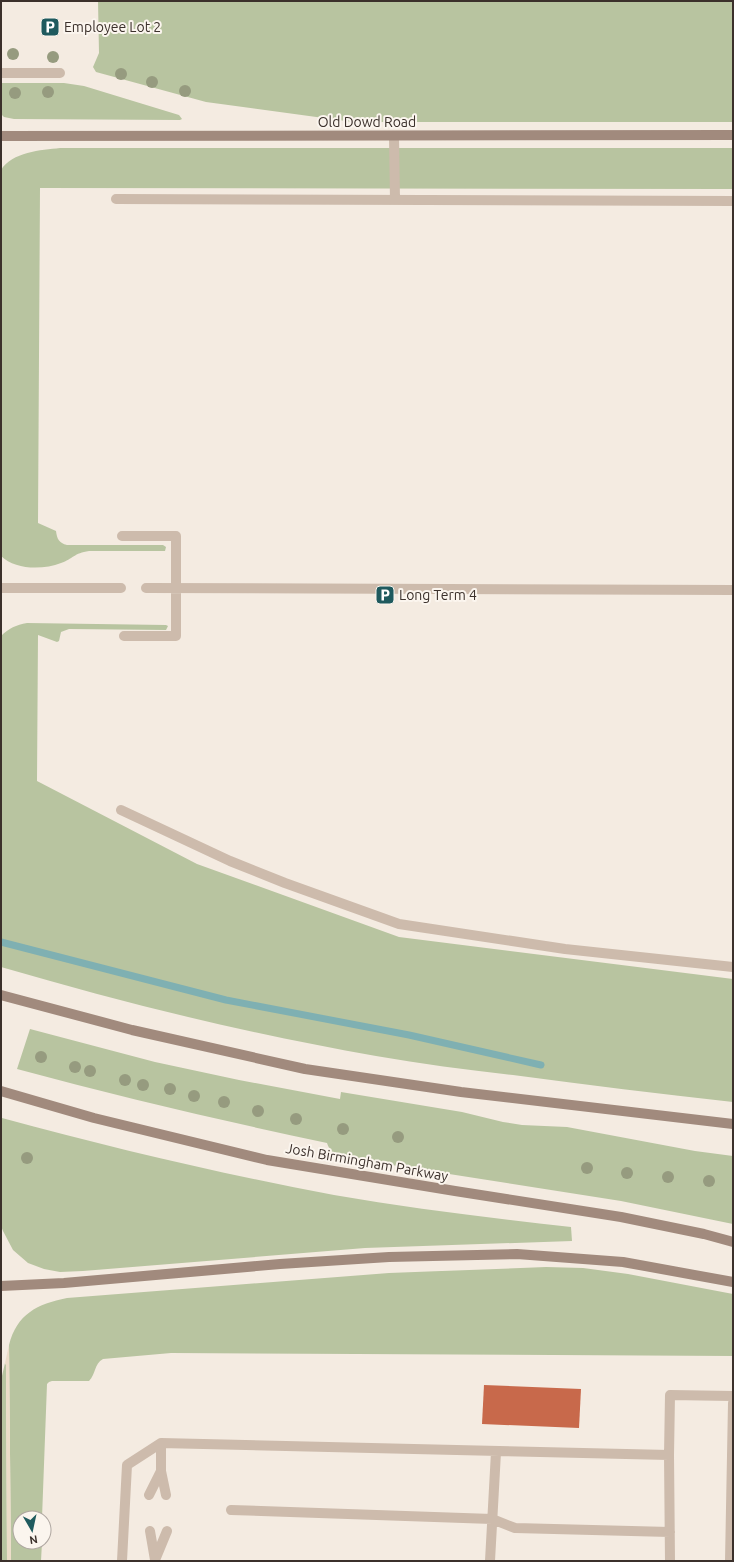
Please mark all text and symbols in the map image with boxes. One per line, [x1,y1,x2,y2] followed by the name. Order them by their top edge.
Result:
[39,16,61,38] parking icon: Employee Lot 2
[64,19,161,35] place label: Employee Lot 2
[318,114,416,130] street label: Old Dowd Road
[374,584,396,606] parking icon: Long Term 4
[399,587,477,603] place label: Long Term 4
[285,1140,450,1184] street label: Josh Birmingham Parkway
[12,1510,52,1550] north arrow
[29,1533,39,1546] text: N

